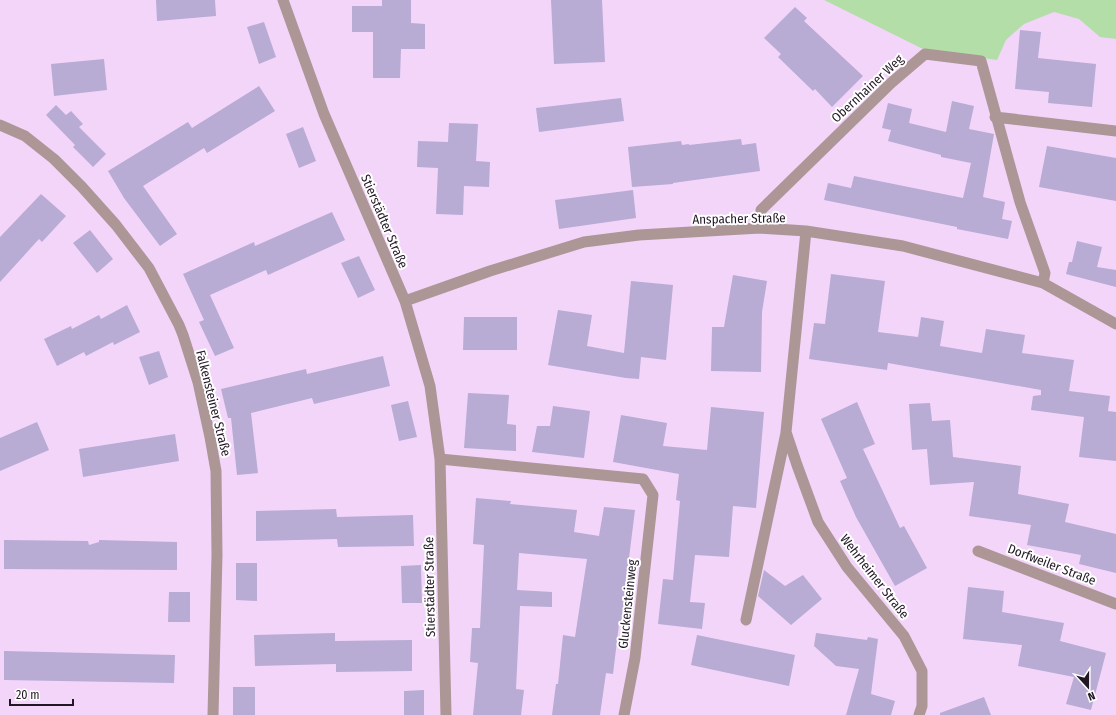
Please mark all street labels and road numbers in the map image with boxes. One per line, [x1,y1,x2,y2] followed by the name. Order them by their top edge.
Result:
[828,51,907,125] street label: Obernhainer Weg
[358,172,411,270] street label: Stierstädter Straße
[692,210,786,227] street label: Anspacher Straße
[193,349,234,458] street label: Falkensteiner Straße
[837,531,912,621] street label: Wehrheimer Straße
[421,537,438,637] street label: Stierstädter Straße
[1006,541,1098,588] street label: Dorfweiler Straße
[615,558,640,649] street label: Gluckensteinweg

